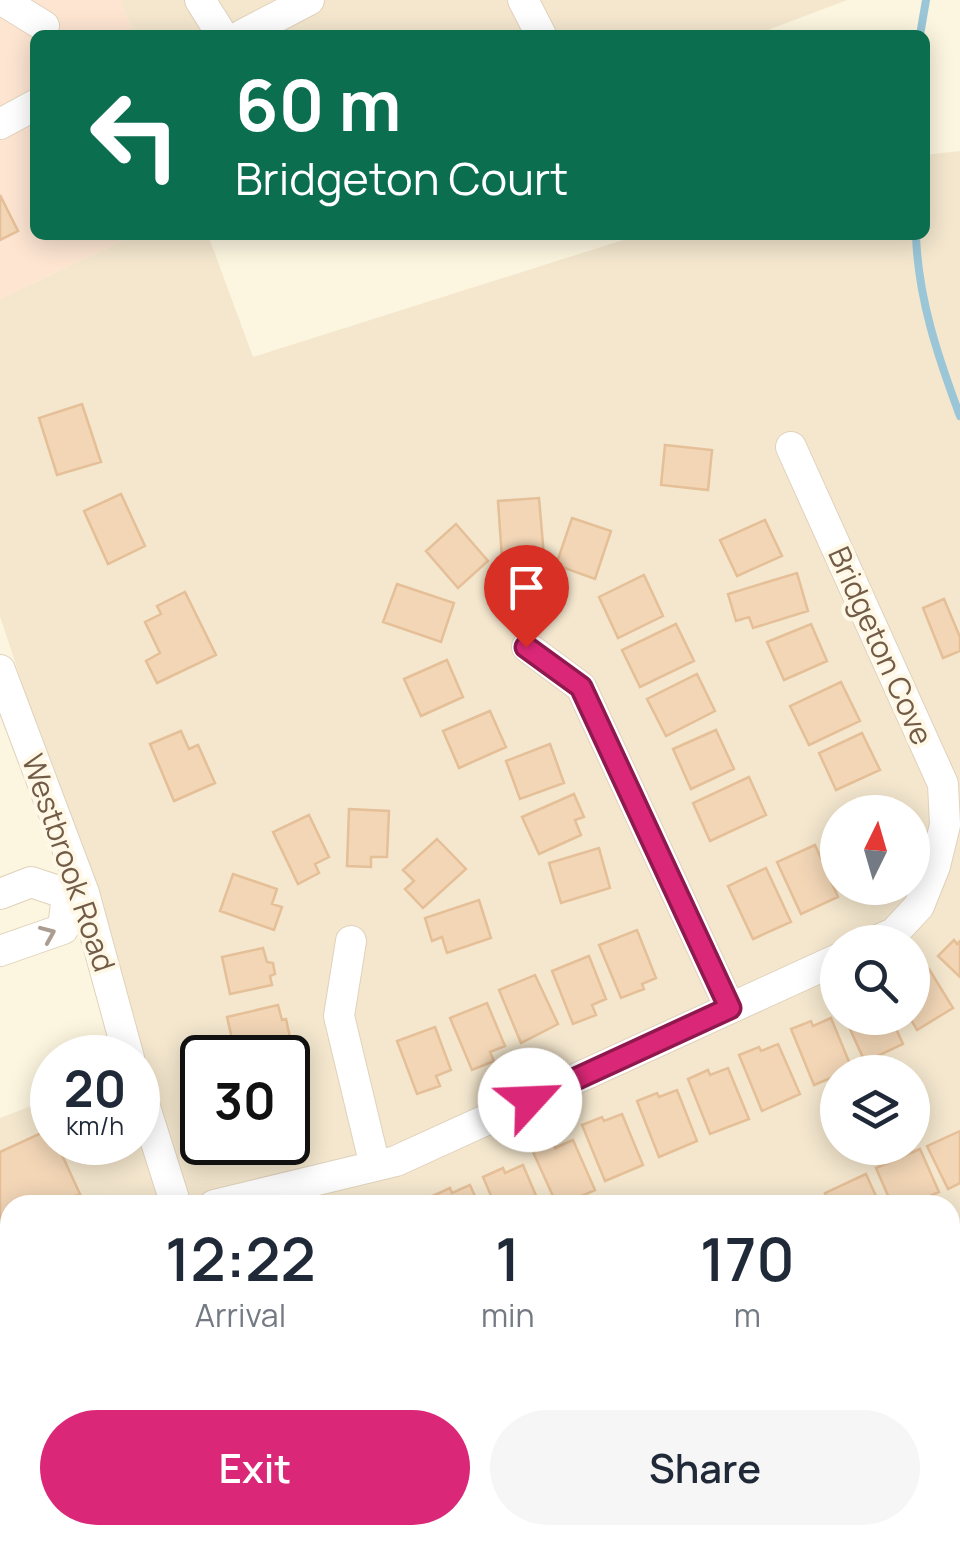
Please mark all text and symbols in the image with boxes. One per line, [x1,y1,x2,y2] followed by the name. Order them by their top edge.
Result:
[235,56,402,152] text: 60 m
[70,70,200,200] icon: left
[235,147,568,209] text: Bridgeton Court
[819,540,943,751] street label: Bridgeton Cove
[484,545,569,648] pin
[499,560,554,615] icon: arrive
[13,748,126,977] street label: Westbrook Road
[820,795,930,905] north arrow
[820,795,930,1165] map controls
[820,925,930,1035] button: search
[37,926,55,946] one-way arrow
[180,1035,310,1165] speed limit sign: 30
[478,1048,582,1152] position arrow
[64,1054,126,1122] text: 20
[820,1055,930,1165] button: layers
[66,1108,124,1143] text: km/h
[165,1217,316,1299] text: 12:22
[495,1217,520,1299] text: 1
[700,1217,795,1299] text: 170
[195,1293,286,1337] text: Arrival
[481,1293,535,1337] text: min
[734,1293,761,1337] text: m
[40,1410,470,1525] button: Exit
[490,1410,920,1525] button: Share

